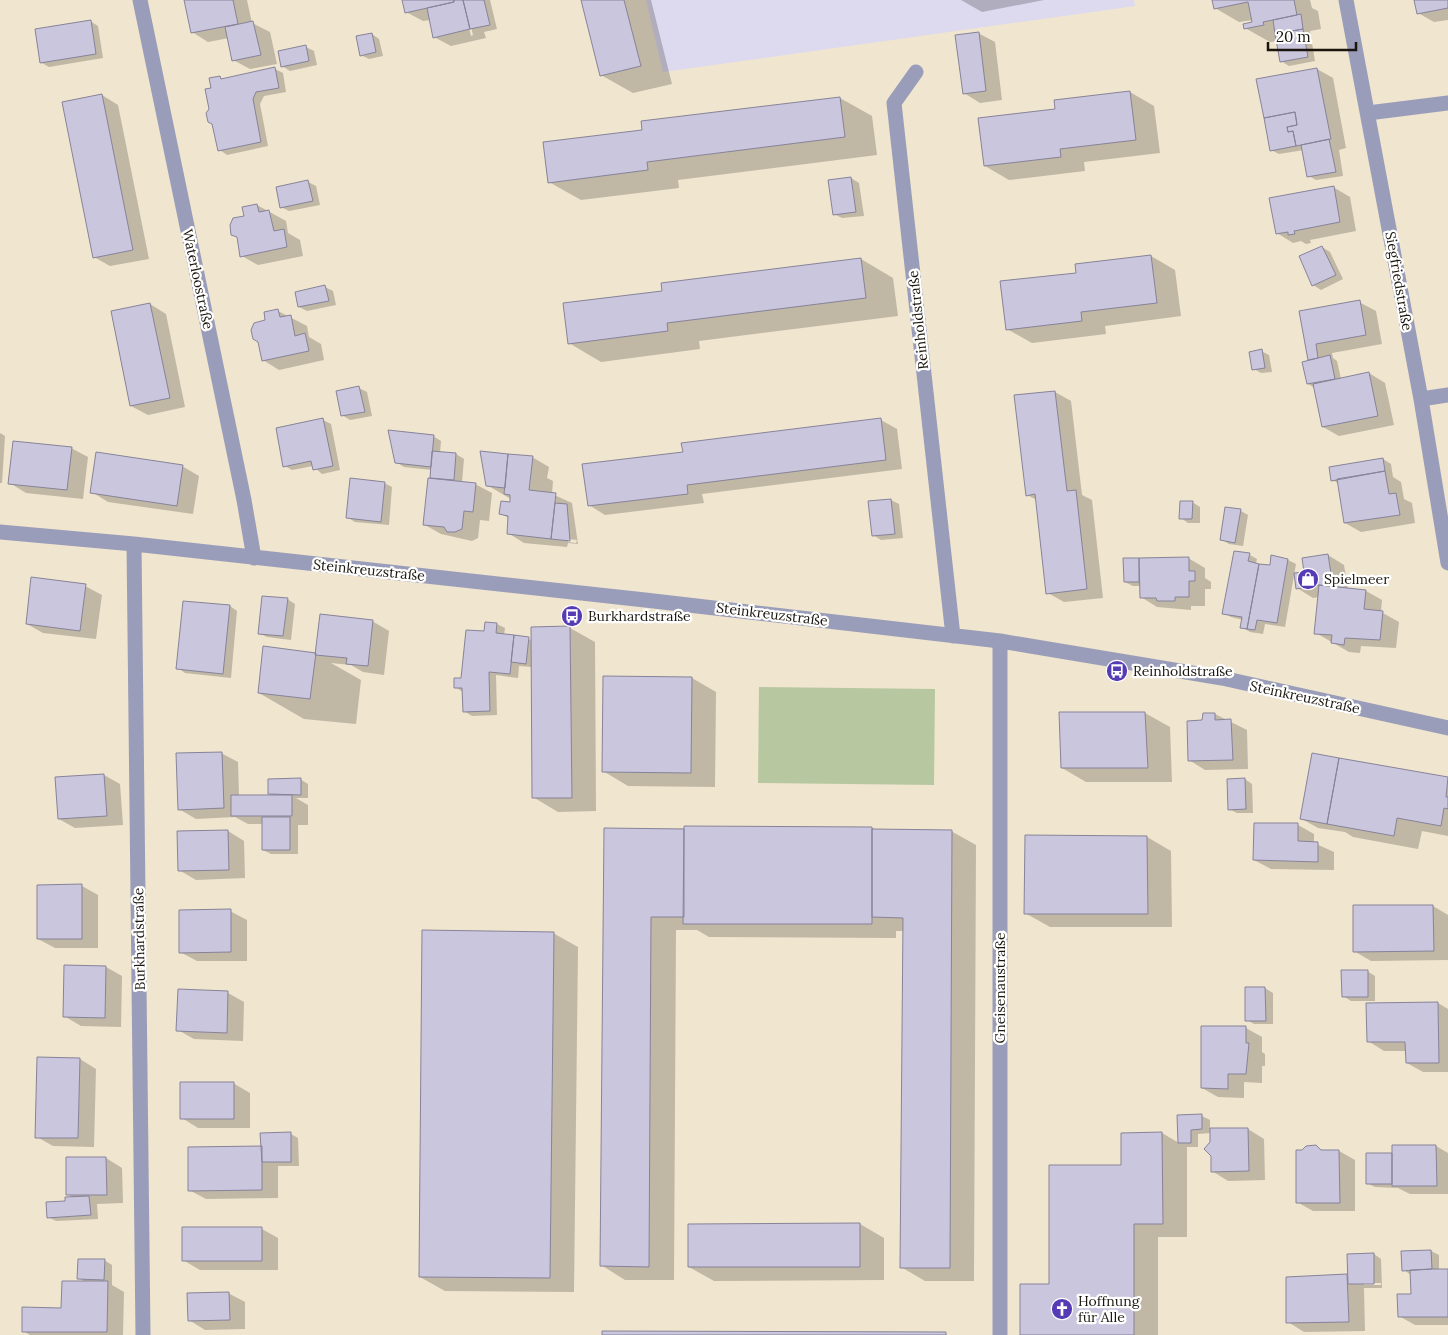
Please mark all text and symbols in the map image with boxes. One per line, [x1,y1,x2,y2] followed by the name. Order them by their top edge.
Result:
[1268,20,1356,52] scale bar
[1276,27,1311,46] text: 20 m
[179,227,217,331] street label: Waterloostraße
[1381,230,1417,332] street label: Siegfriedstraße
[904,269,932,371] street label: Reinholdstraße
[312,555,426,585] street label: Steinkreuzstraße
[1296,567,1320,591] shop icon: Spielmeer
[1324,570,1389,588] place label: Spielmeer
[715,598,829,630] street label: Steinkreuzstraße
[560,604,584,628] bus stop icon: Burkhardstraße
[588,607,691,625] place label: Burkhardstraße
[1105,659,1129,683] bus stop icon: Reinholdstraße
[1133,662,1233,680] place label: Reinholdstraße
[1248,677,1362,718] street label: Steinkreuzstraße
[129,887,149,990] street label: Burkhardstraße
[991,932,1009,1043] street label: Gneisenaustraße
[1078,1292,1140,1326] place label: Hoffnung für Alle
[1050,1297,1074,1321] church icon: Hoffnung für Alle

